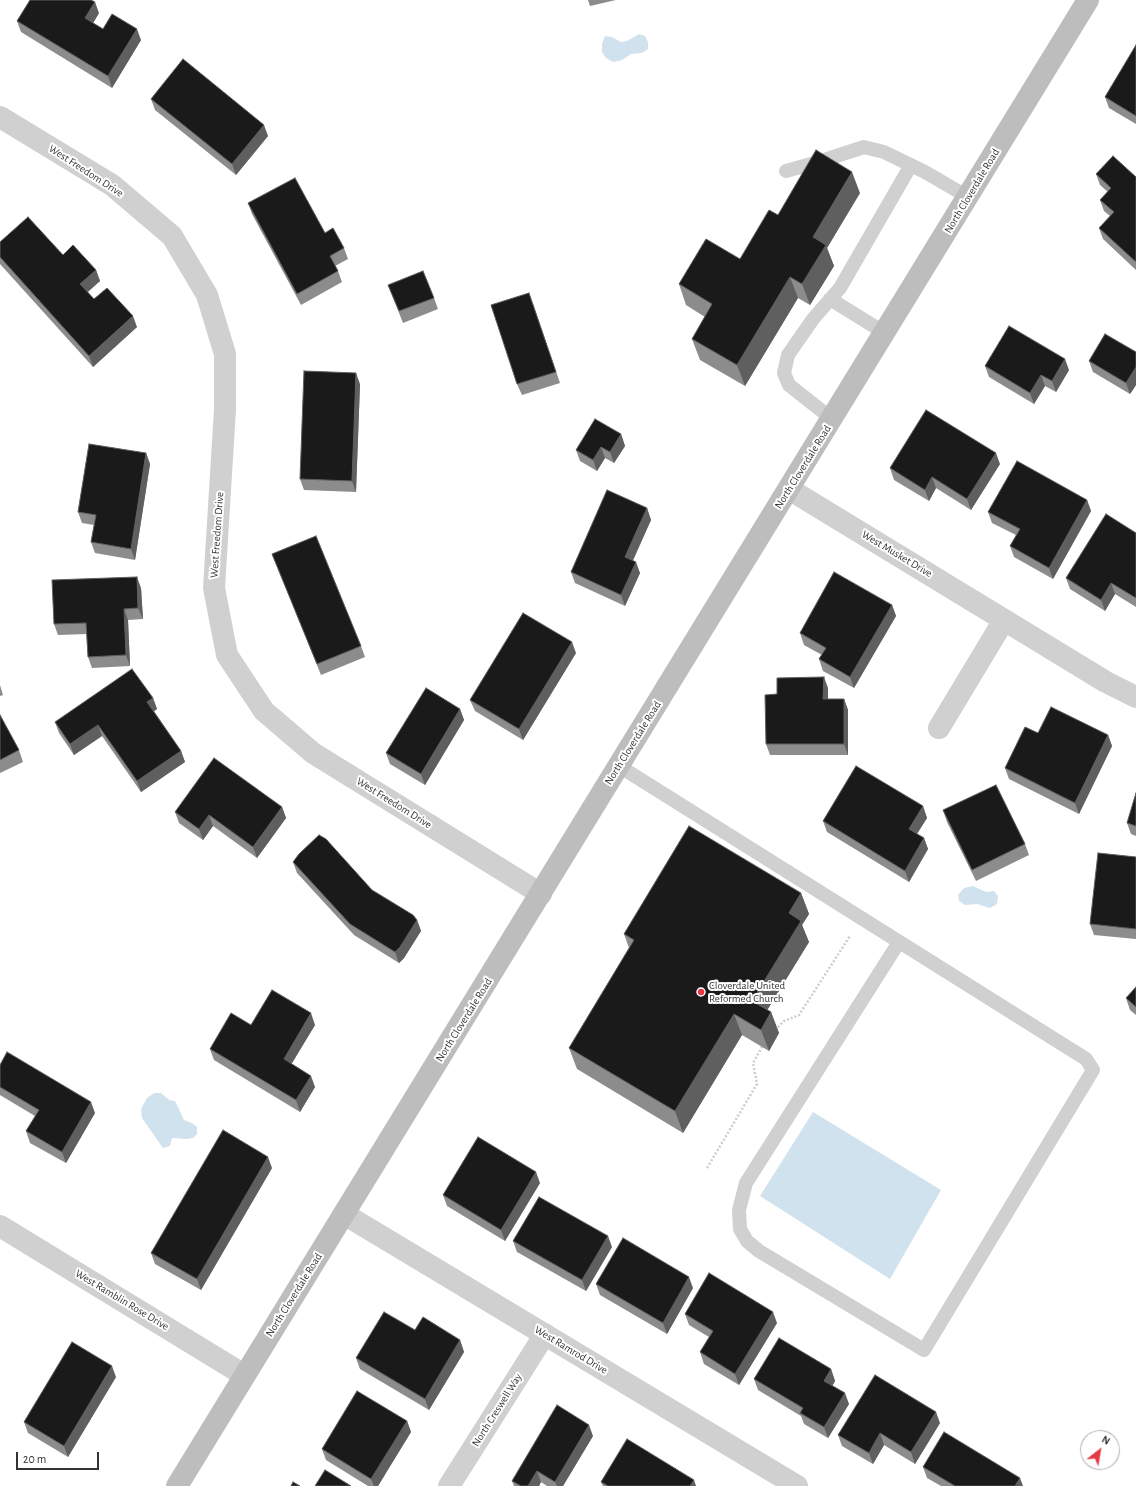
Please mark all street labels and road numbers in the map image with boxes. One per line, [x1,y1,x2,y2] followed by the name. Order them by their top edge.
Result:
[46,142,126,200] street label: West Freedom Drive
[942,146,1002,236] street label: North Cloverdale Road
[772,423,834,511] street label: North Cloverdale Road
[207,491,227,579] street label: West Freedom Drive
[859,528,935,580] street label: West Musket Drive
[602,699,664,787] street label: North Cloverdale Road
[354,775,434,831] street label: West Freedom Drive
[433,976,495,1064] street label: North Cloverdale Road
[263,1251,325,1339] street label: North Cloverdale Road
[73,1267,171,1333] street label: West Ramblin Rose Drive
[532,1323,610,1377] street label: West Ramrod Drive
[469,1371,525,1449] street label: North Creswell Way

